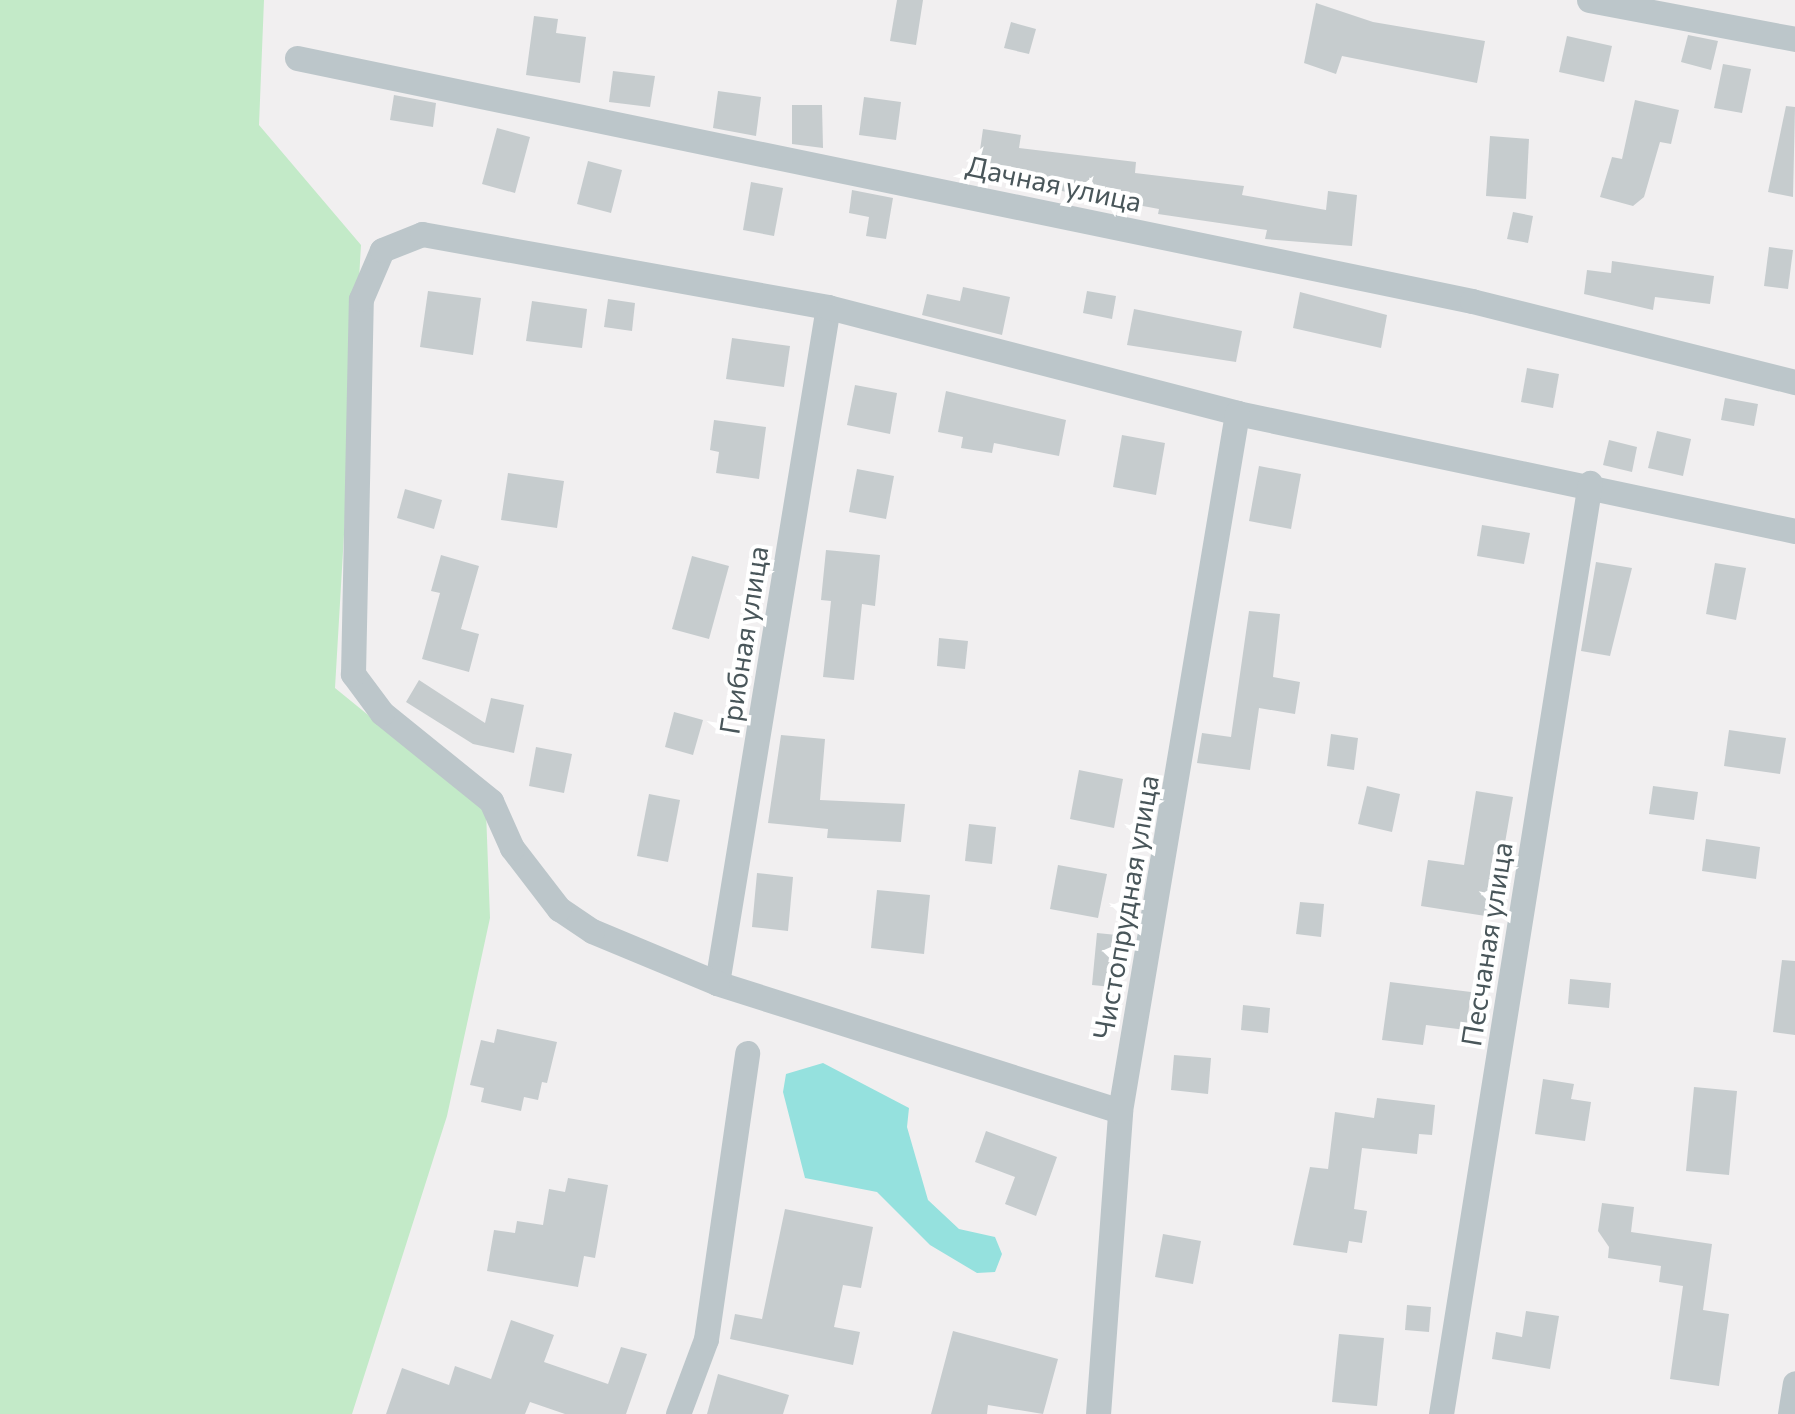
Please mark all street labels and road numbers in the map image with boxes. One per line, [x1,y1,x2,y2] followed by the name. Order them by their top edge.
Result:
[963,148,1145,218] street label: Дачная улица
[712,544,774,736] street label: Грибная улица
[1085,772,1165,1042] street label: Чистопрудная улица
[1453,840,1519,1048] street label: Песчаная улица

